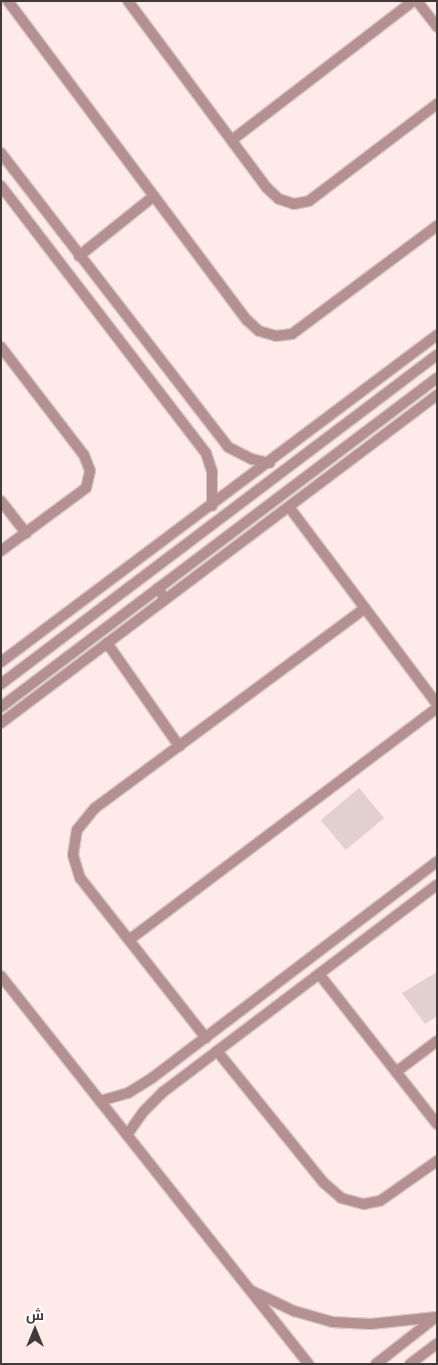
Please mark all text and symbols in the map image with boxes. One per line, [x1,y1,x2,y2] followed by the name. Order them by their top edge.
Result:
[10,1305,60,1355] north arrow
[26,1306,44,1323] text: ش

